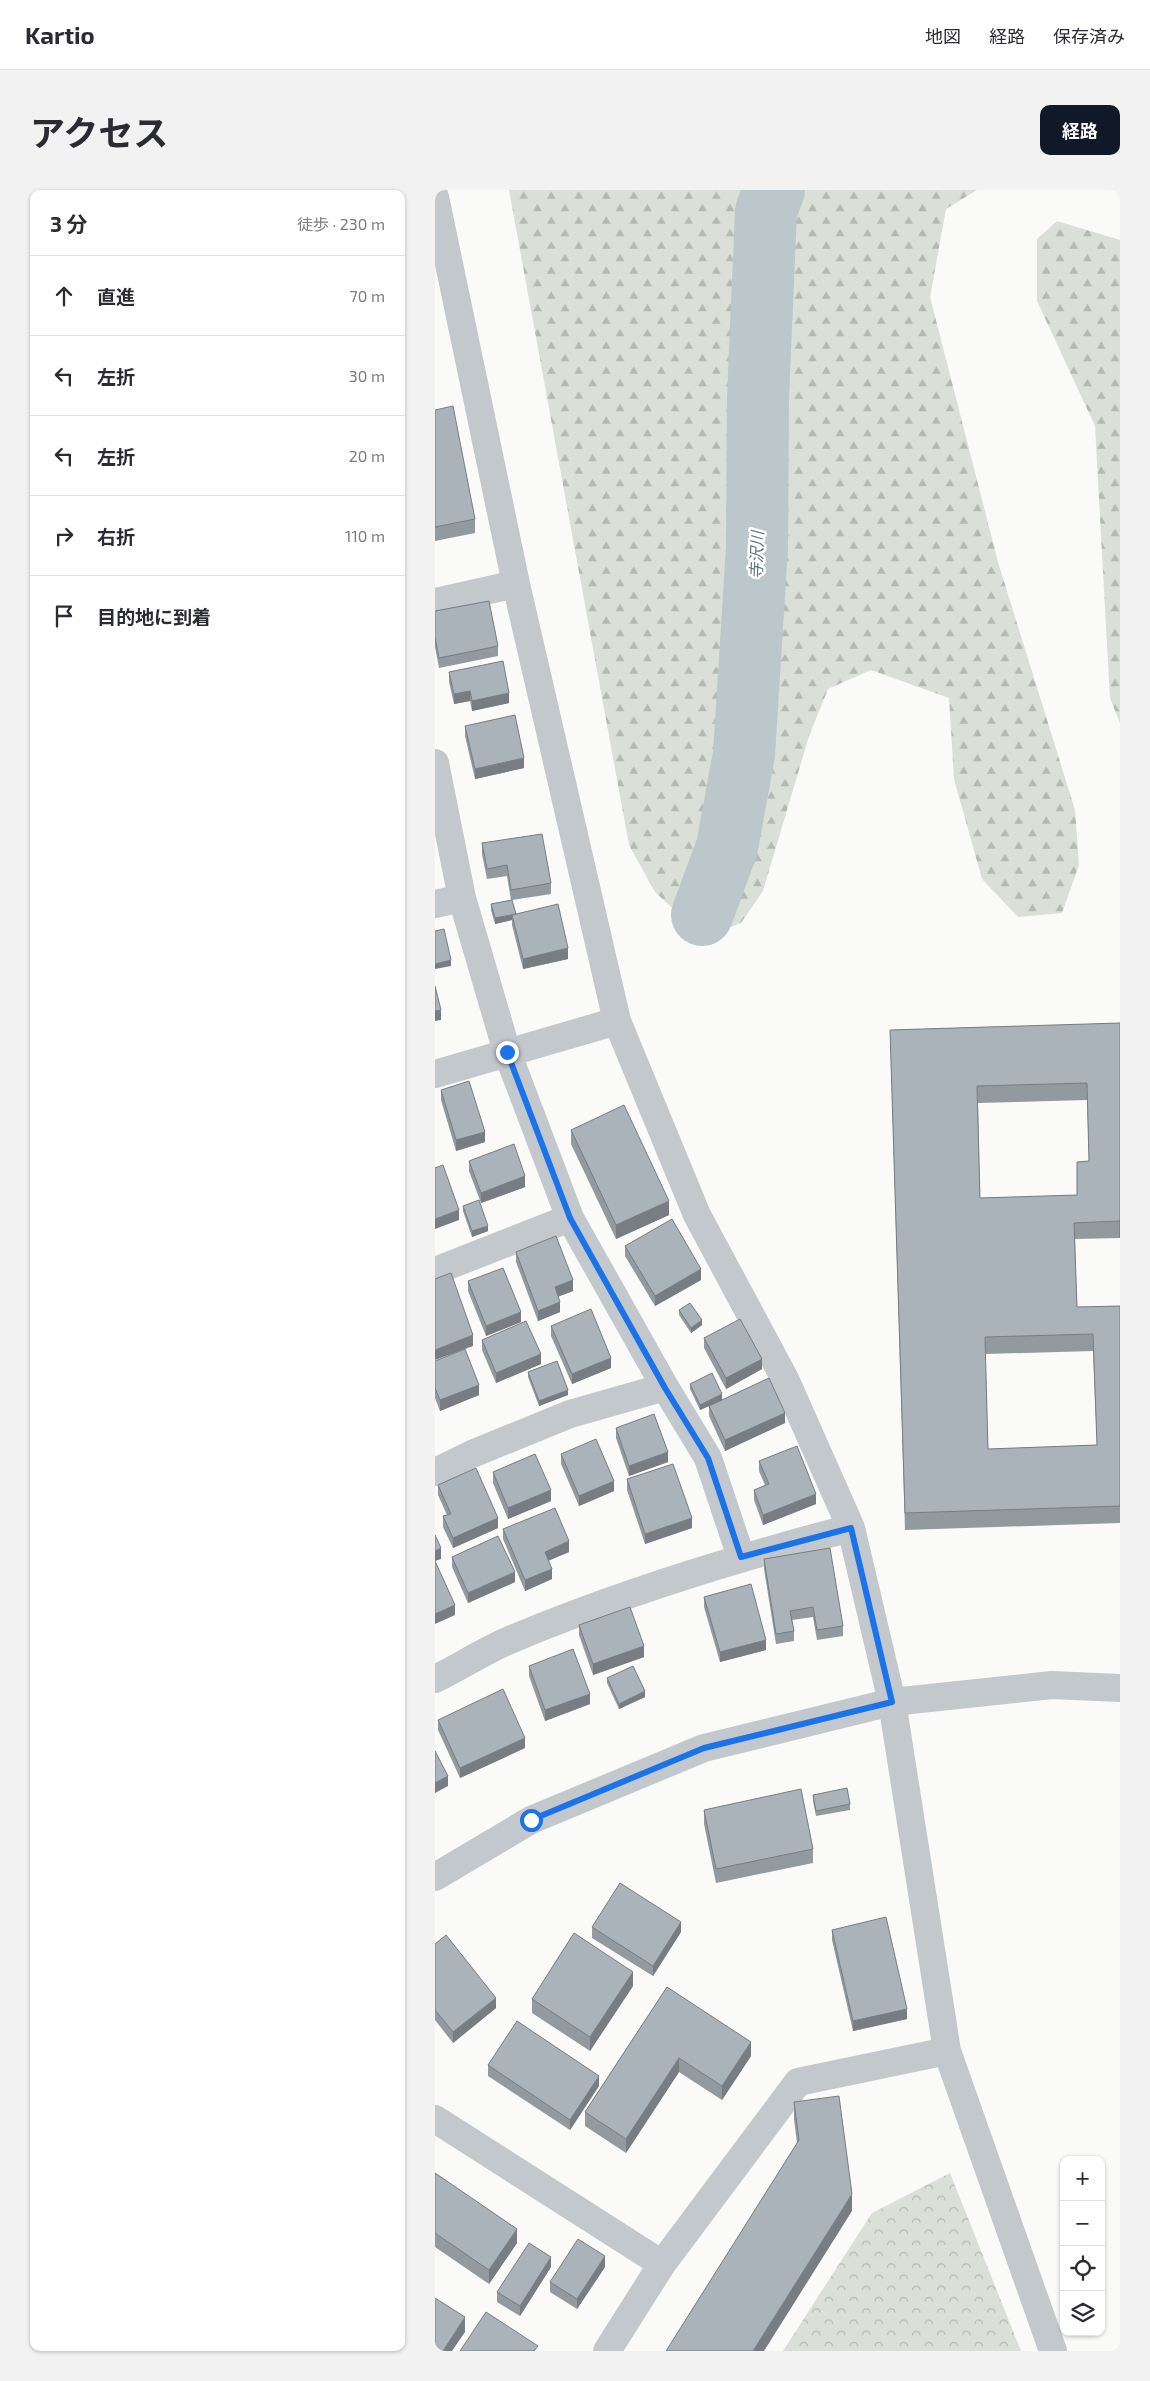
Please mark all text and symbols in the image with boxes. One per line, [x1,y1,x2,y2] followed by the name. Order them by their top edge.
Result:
[25,20,95,49] text: Kartio
[925,25,961,47] text: 地図
[989,25,1025,47] text: 経路
[1053,25,1125,47] text: 保存済み
[1040,105,1120,155] button: 経路
[30,111,168,153] text: アクセス
[50,211,87,236] text: 3 分
[297,214,385,233] text: 徒歩 · 230 m
[50,282,78,310] icon: ahead
[97,285,135,308] text: 直進
[350,286,385,305] text: 70 m
[50,362,78,390] icon: left
[97,365,135,388] text: 左折
[349,366,385,385] text: 30 m
[50,442,78,470] icon: left
[97,445,135,468] text: 左折
[349,446,385,465] text: 20 m
[50,522,78,550] icon: right
[97,525,135,548] text: 右折
[345,526,385,545] text: 110 m
[746,529,766,579] water label: 寺沢川
[50,602,78,630] icon: arrive
[97,605,211,628] text: 目的地に到着
[496,1041,519,1064] route end
[520,1809,543,1832] route start
[1060,2156,1105,2336] map controls
[1060,2156,1105,2201] button: +
[1060,2201,1105,2246] button: −
[1060,2246,1105,2291] button: locate
[1060,2291,1105,2336] button: layers

